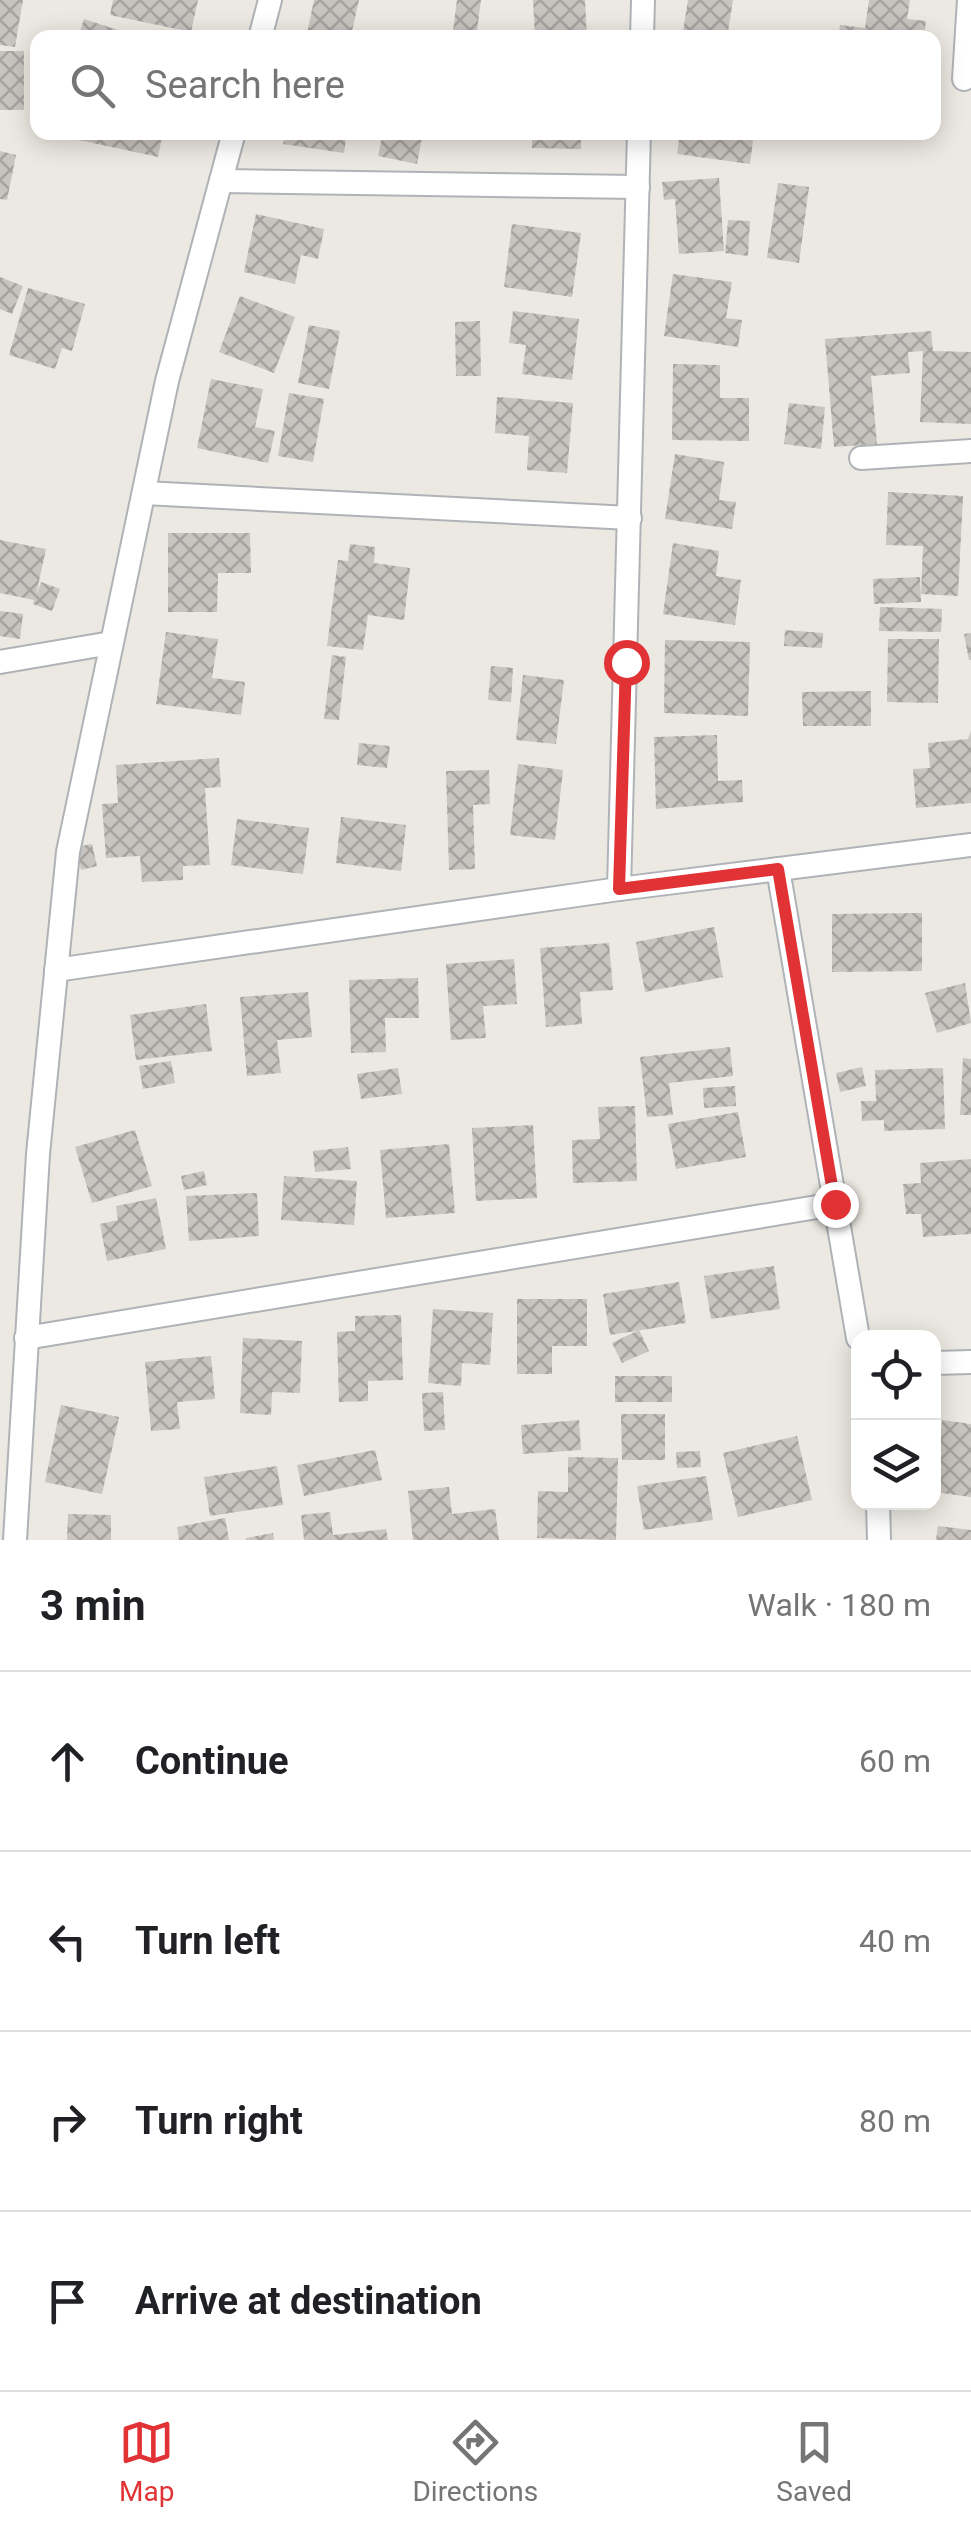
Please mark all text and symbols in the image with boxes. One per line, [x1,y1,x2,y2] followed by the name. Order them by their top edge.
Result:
[30,30,941,140] search box
[65,58,120,113] icon: search
[145,63,345,107] text: Search here
[604,640,650,686] route start
[813,1182,859,1228] route end
[851,1330,941,1510] map controls
[851,1330,941,1420] button: locate
[851,1420,941,1510] button: layers
[40,1581,146,1630] text: 3 min
[748,1586,931,1624] text: Walk · 180 m
[40,1734,95,1789] icon: ahead
[135,1739,289,1783] text: Continue
[859,1742,931,1780] text: 60 m
[40,1914,95,1969] icon: left
[135,1919,280,1963] text: Turn left
[859,1922,931,1960] text: 40 m
[40,2094,95,2149] icon: right
[135,2099,303,2143] text: Turn right
[859,2102,931,2140] text: 80 m
[40,2274,95,2329] icon: arrive
[135,2279,482,2323] text: Arrive at destination
[119,2415,174,2508] tab: Map
[412,2415,538,2508] tab: Directions
[776,2415,852,2508] tab: Saved

